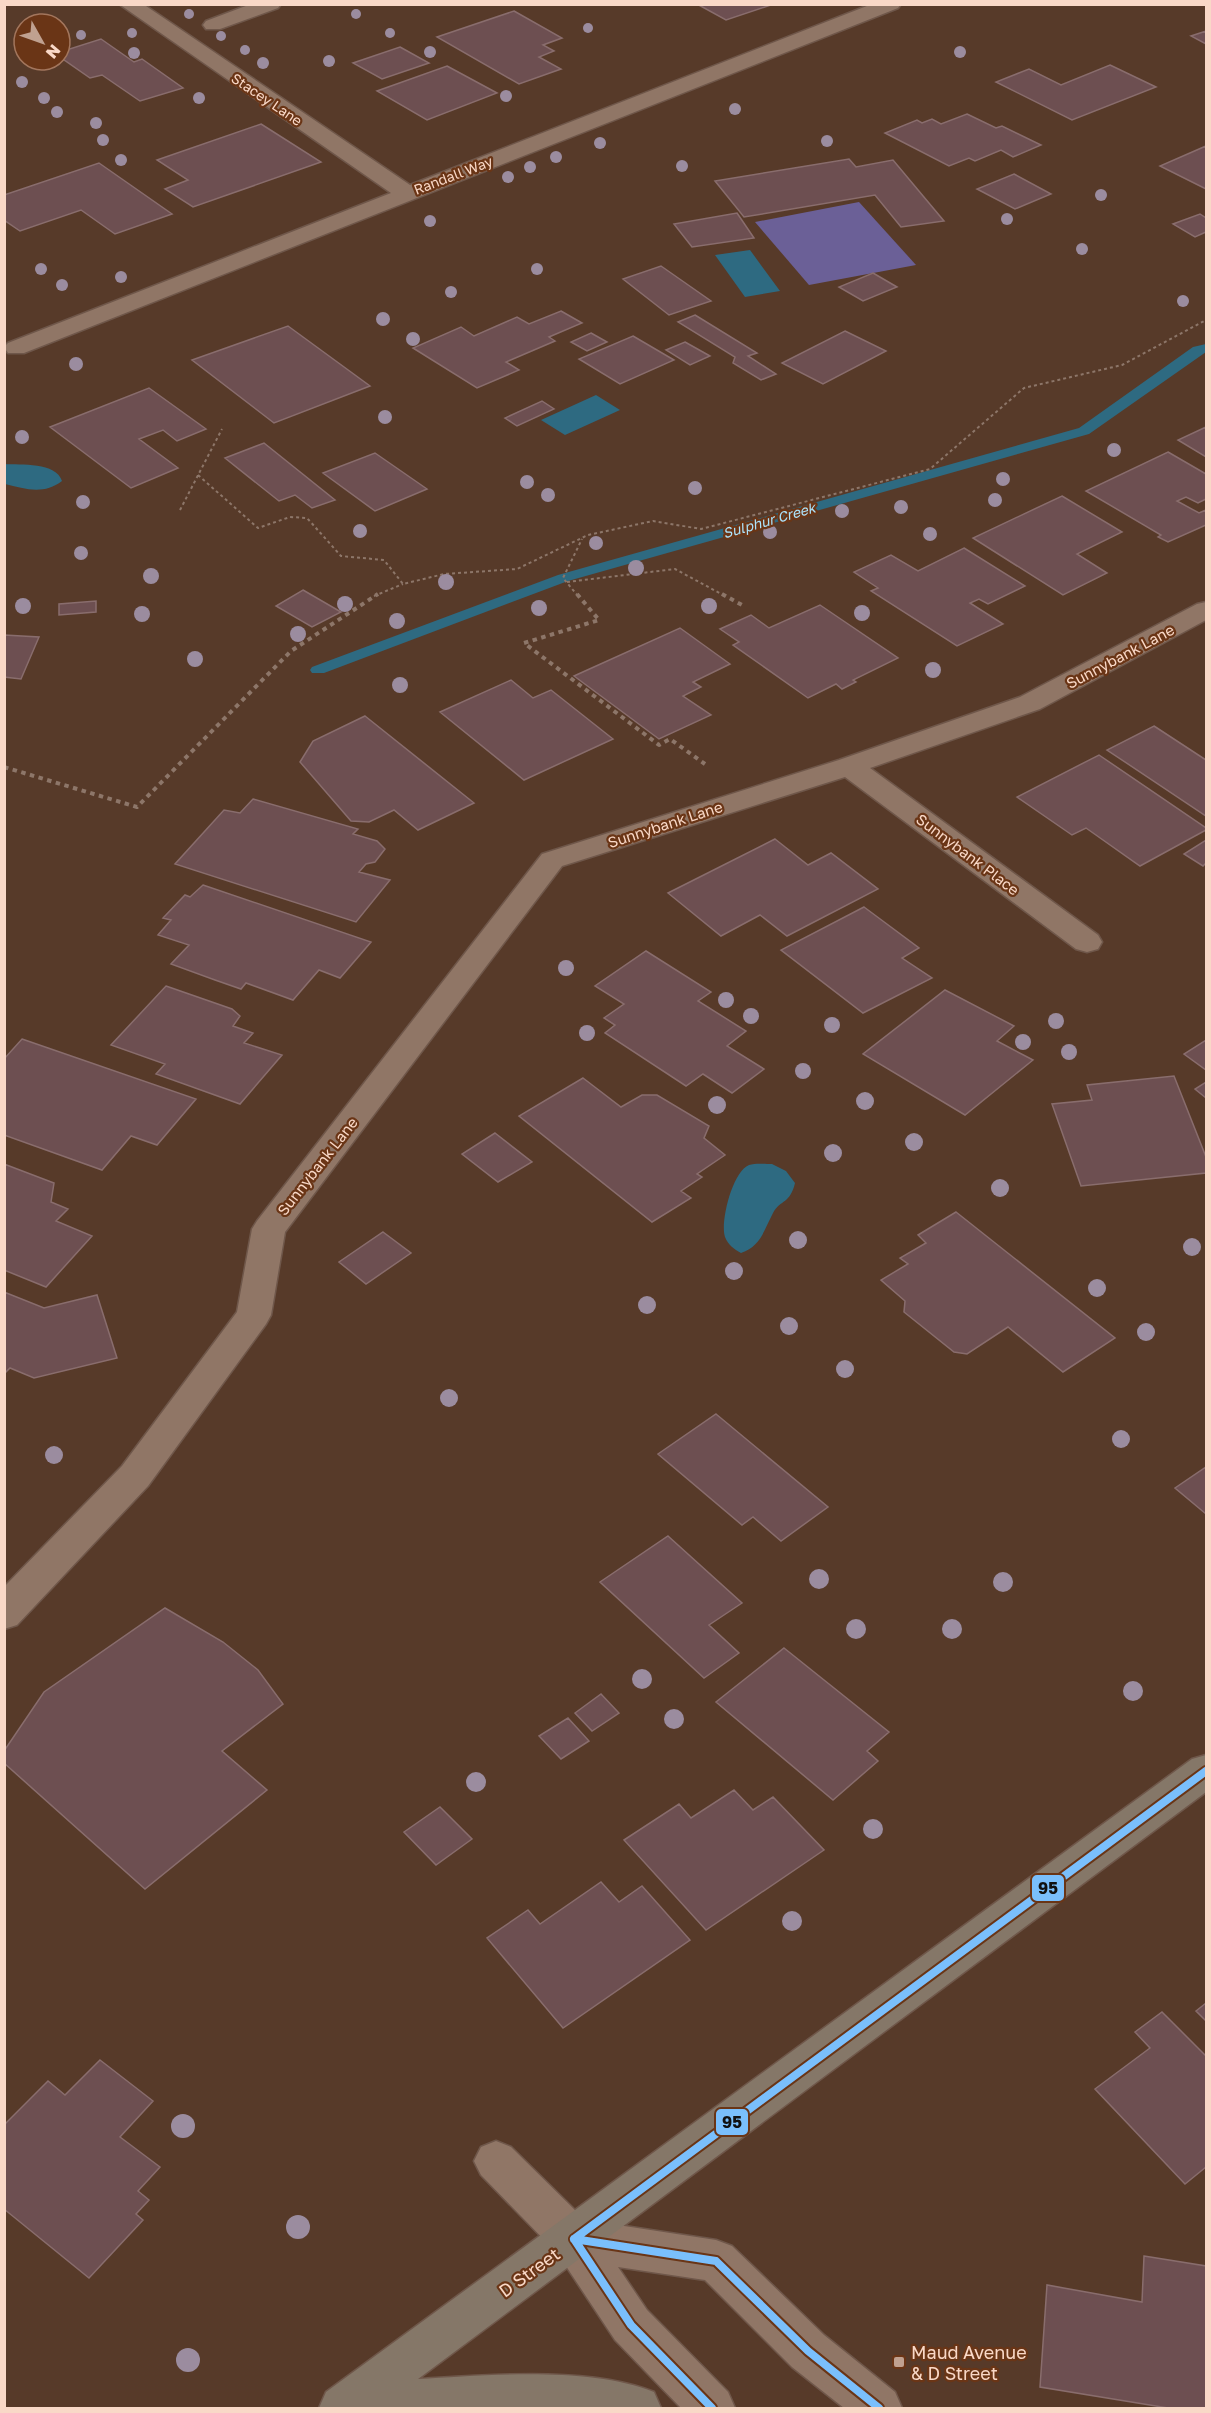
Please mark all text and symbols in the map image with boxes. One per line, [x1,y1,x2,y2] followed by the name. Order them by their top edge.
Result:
[12,12,72,72] north arrow
[42,41,65,63] text: N
[228,69,306,129] street label: Stacey Lane
[411,152,495,198] street label: Randall Way
[721,498,819,541] water label: Sulphur Creek
[1063,620,1177,692] street label: Sunnybank Lane
[605,797,725,851] street label: Sunnybank Lane
[913,809,1023,899] street label: Sunnybank Place
[273,1113,361,1219] street label: Sunnybank Lane
[1031,1874,1065,1902] line badge: 95
[1038,1878,1058,1898] text: 95
[715,2108,749,2136] line badge: 95
[722,2112,742,2132] text: 95
[494,2242,564,2302] street label: D Street
[911,2341,1027,2384] place label: Maud Avenue & D Street
[892,2355,906,2369] marker: Maud Avenue & D Street

